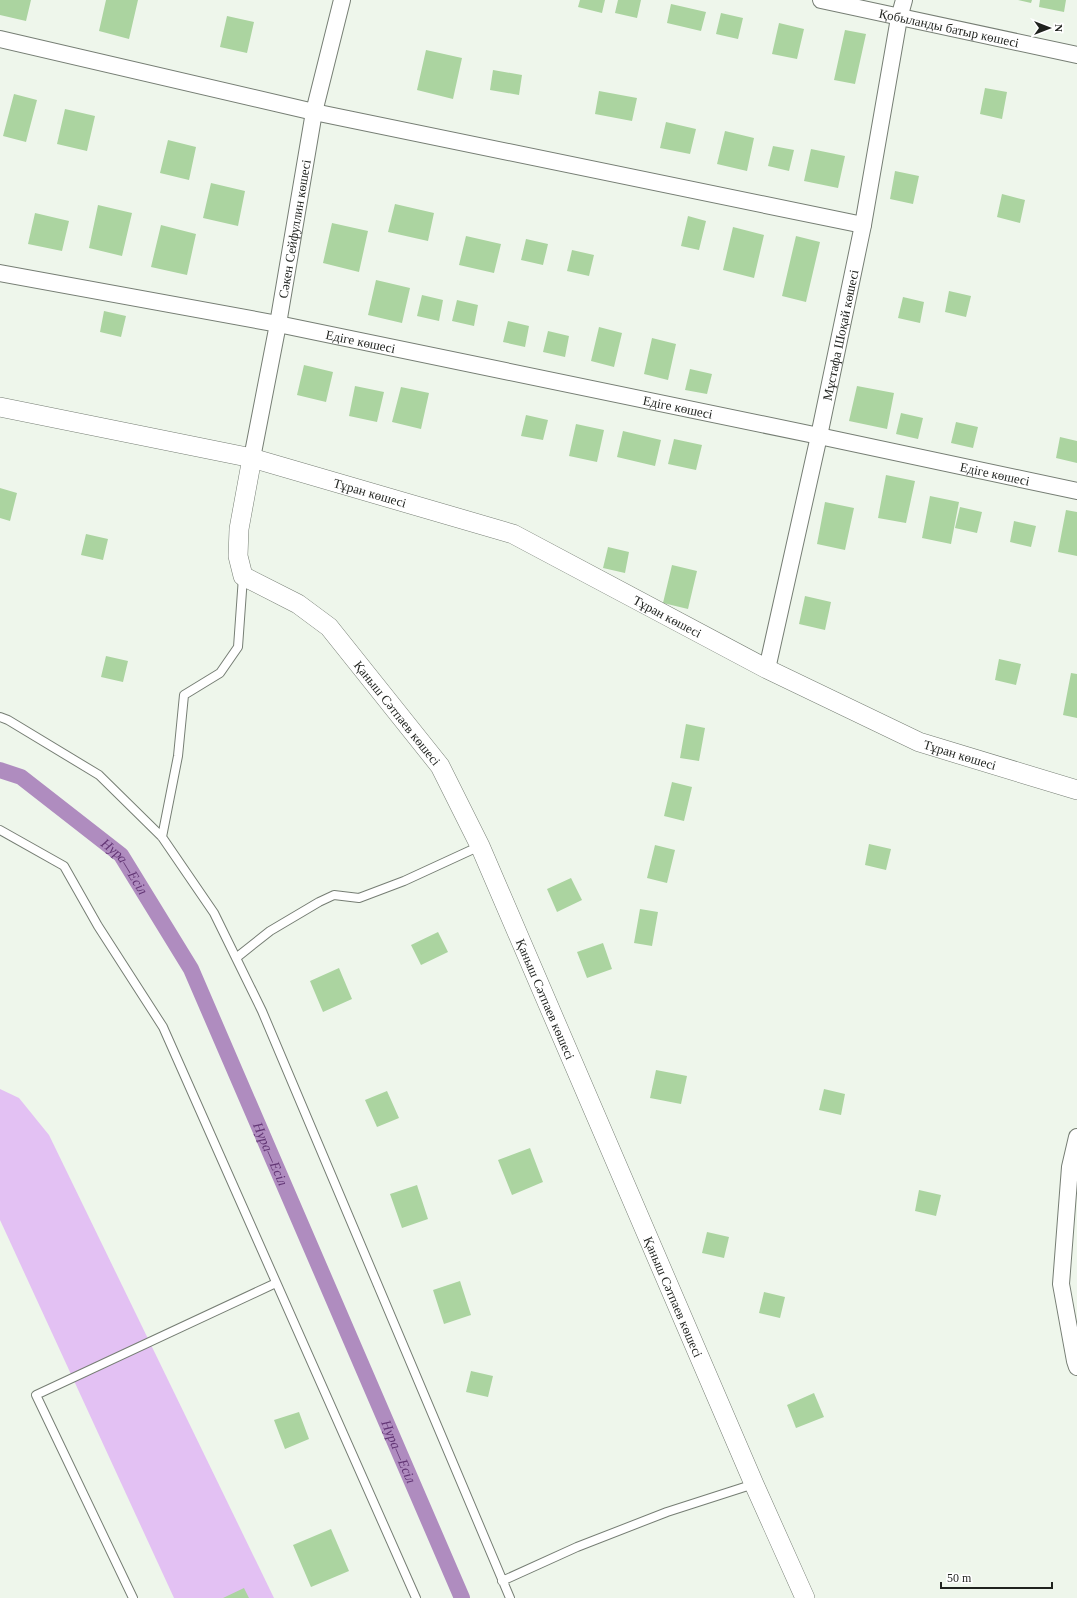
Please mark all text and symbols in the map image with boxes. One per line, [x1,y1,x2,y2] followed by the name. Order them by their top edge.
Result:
[878,5,1021,50] street label: Қобыланды батыр көшесі
[1029,8,1069,48] north arrow
[1053,24,1065,32] text: N
[275,158,313,299] street label: Сәкен Сейфуллин көшесі
[819,268,861,402] street label: Мұстафа Шоқай көшесі
[324,327,397,356] street label: Едіге көшесі
[642,392,714,421] street label: Едіге көшесі
[959,459,1031,488] street label: Едіге көшесі
[332,475,409,510] street label: Тұран көшесі
[631,592,705,641] street label: Тұран көшесі
[351,657,444,769] street label: Қаныш Сәтпаев көшесі
[922,736,998,773] street label: Тұран көшесі
[98,835,151,897] water label: Нура—Есіл
[513,936,578,1062] street label: Қаныш Сәтпаев көшесі
[250,1119,291,1188] water label: Нура—Есіл
[641,1234,706,1360] street label: Қаныш Сәтпаев көшесі
[378,1417,419,1485] water label: Нура—Есіл
[941,1564,1052,1590] scale bar
[947,1571,972,1585] text: 50 m

